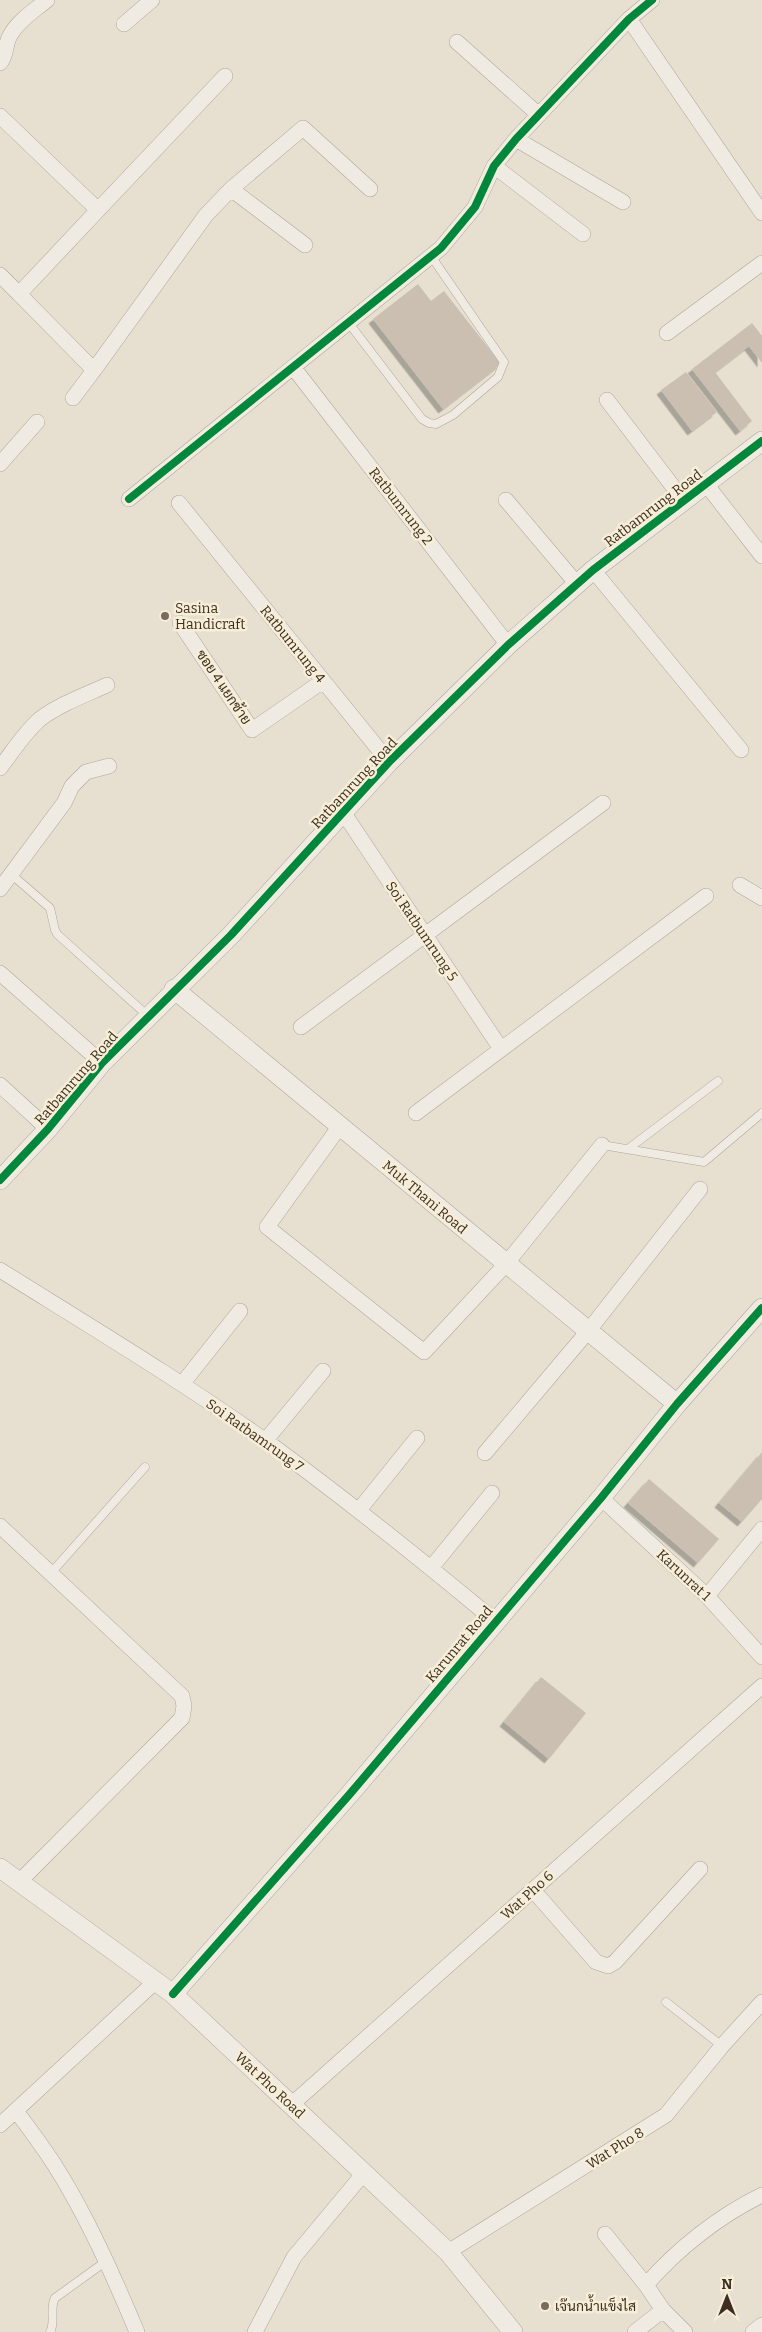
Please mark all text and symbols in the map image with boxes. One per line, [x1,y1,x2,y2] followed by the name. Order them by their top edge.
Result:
[365,464,436,548] street label: Ratbumrung 2
[601,466,705,551] street label: Ratbamrung Road
[175,600,245,633] place label: Sasina Handicraft
[256,602,329,686] street label: Ratbumrung 4
[159,610,171,622] marker: Sasina Handicraft
[192,646,256,728] street label: ซอย 4 แยกซ้าย
[308,734,401,832] street label: Ratbamrung Road
[382,878,461,984] street label: Soi Ratbumrung 5
[31,1028,121,1128] street label: Ratbamrung Road
[379,1157,470,1238] street label: Muk Thani Road
[203,1395,307,1475] street label: Soi Ratbamrung 7
[653,1546,714,1605] street label: Karunrat 1
[422,1603,496,1686] street label: Karunrat Road
[498,1867,557,1923] street label: Wat Pho 6
[231,2049,308,2122] street label: Wat Pho Road
[583,2124,647,2173] street label: Wat Pho 8
[702,2272,752,2322] north arrow
[722,2276,733,2293] text: N
[555,2294,636,2315] place label: เจ๊นกน้ำแข็งไส
[539,2300,551,2312] marker: เจ๊นกน้ำแข็งไส

